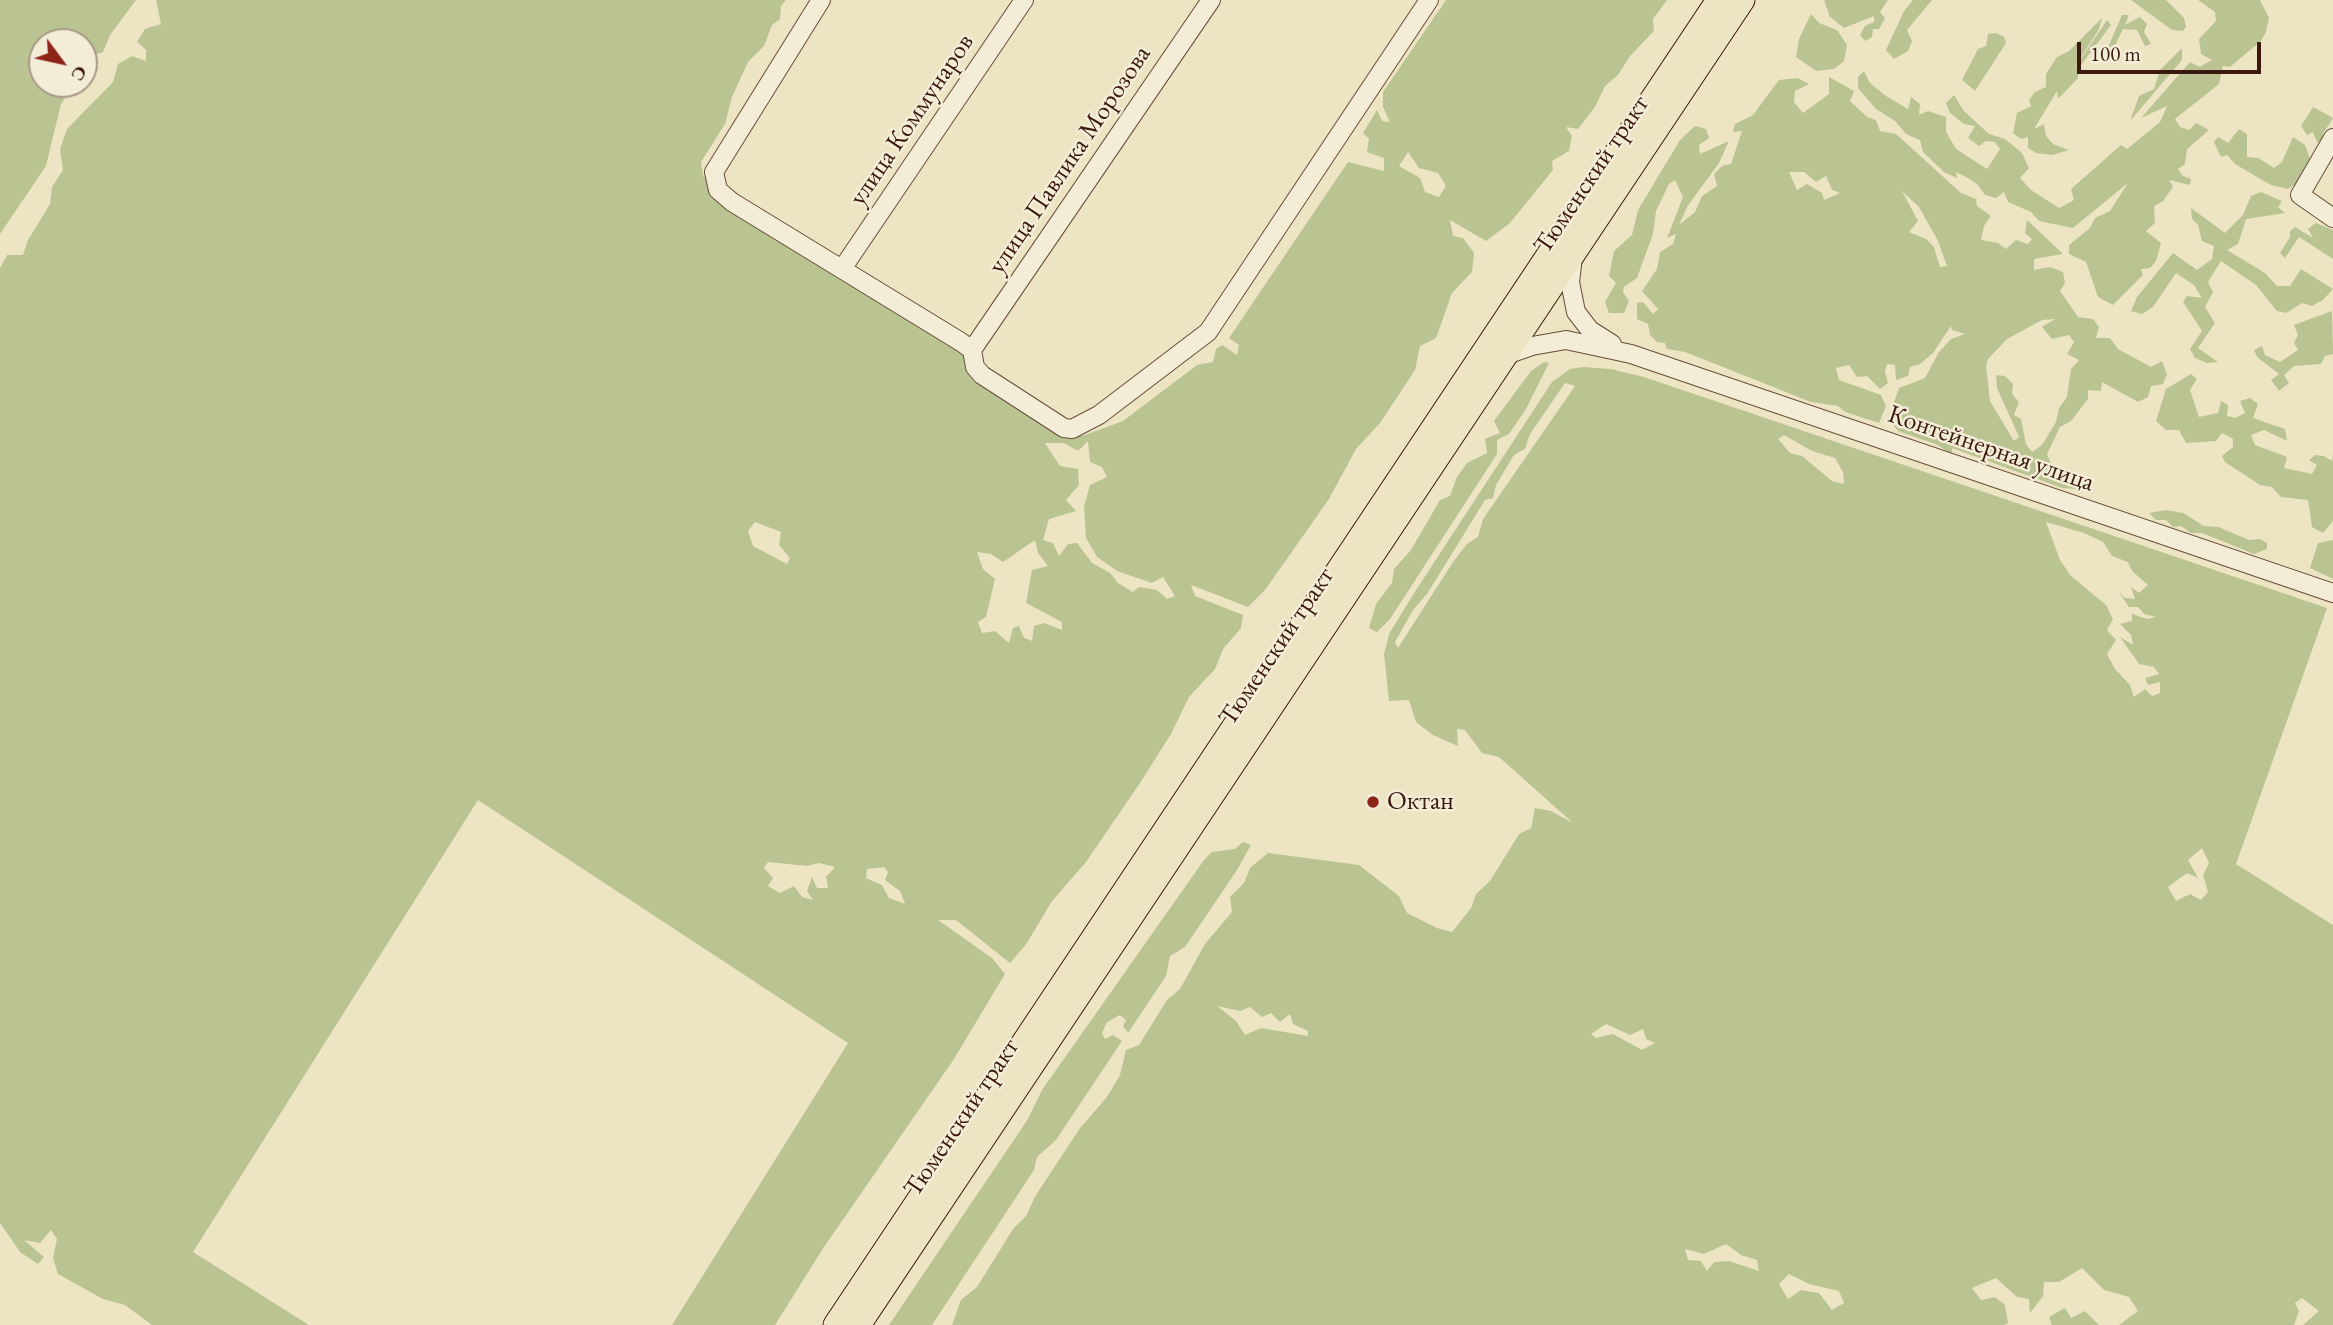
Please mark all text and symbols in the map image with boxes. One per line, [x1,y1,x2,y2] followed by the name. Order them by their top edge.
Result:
[28,28,98,98] north arrow
[843,28,981,212] street label: улица Коммунаров
[2081,28,2265,72] scale bar
[982,40,1158,280] street label: улица Павлика Морозова
[2090,40,2141,67] text: 100 m
[65,61,94,86] text: С
[1528,90,1656,260] street label: Тюменский тракт
[1884,399,2098,499] street label: Контейнерная улица
[1213,562,1341,732] street label: Тюменский тракт
[1387,786,1454,818] place label: Октан
[1365,794,1381,810] marker: Октан
[898,1033,1026,1203] street label: Тюменский тракт

